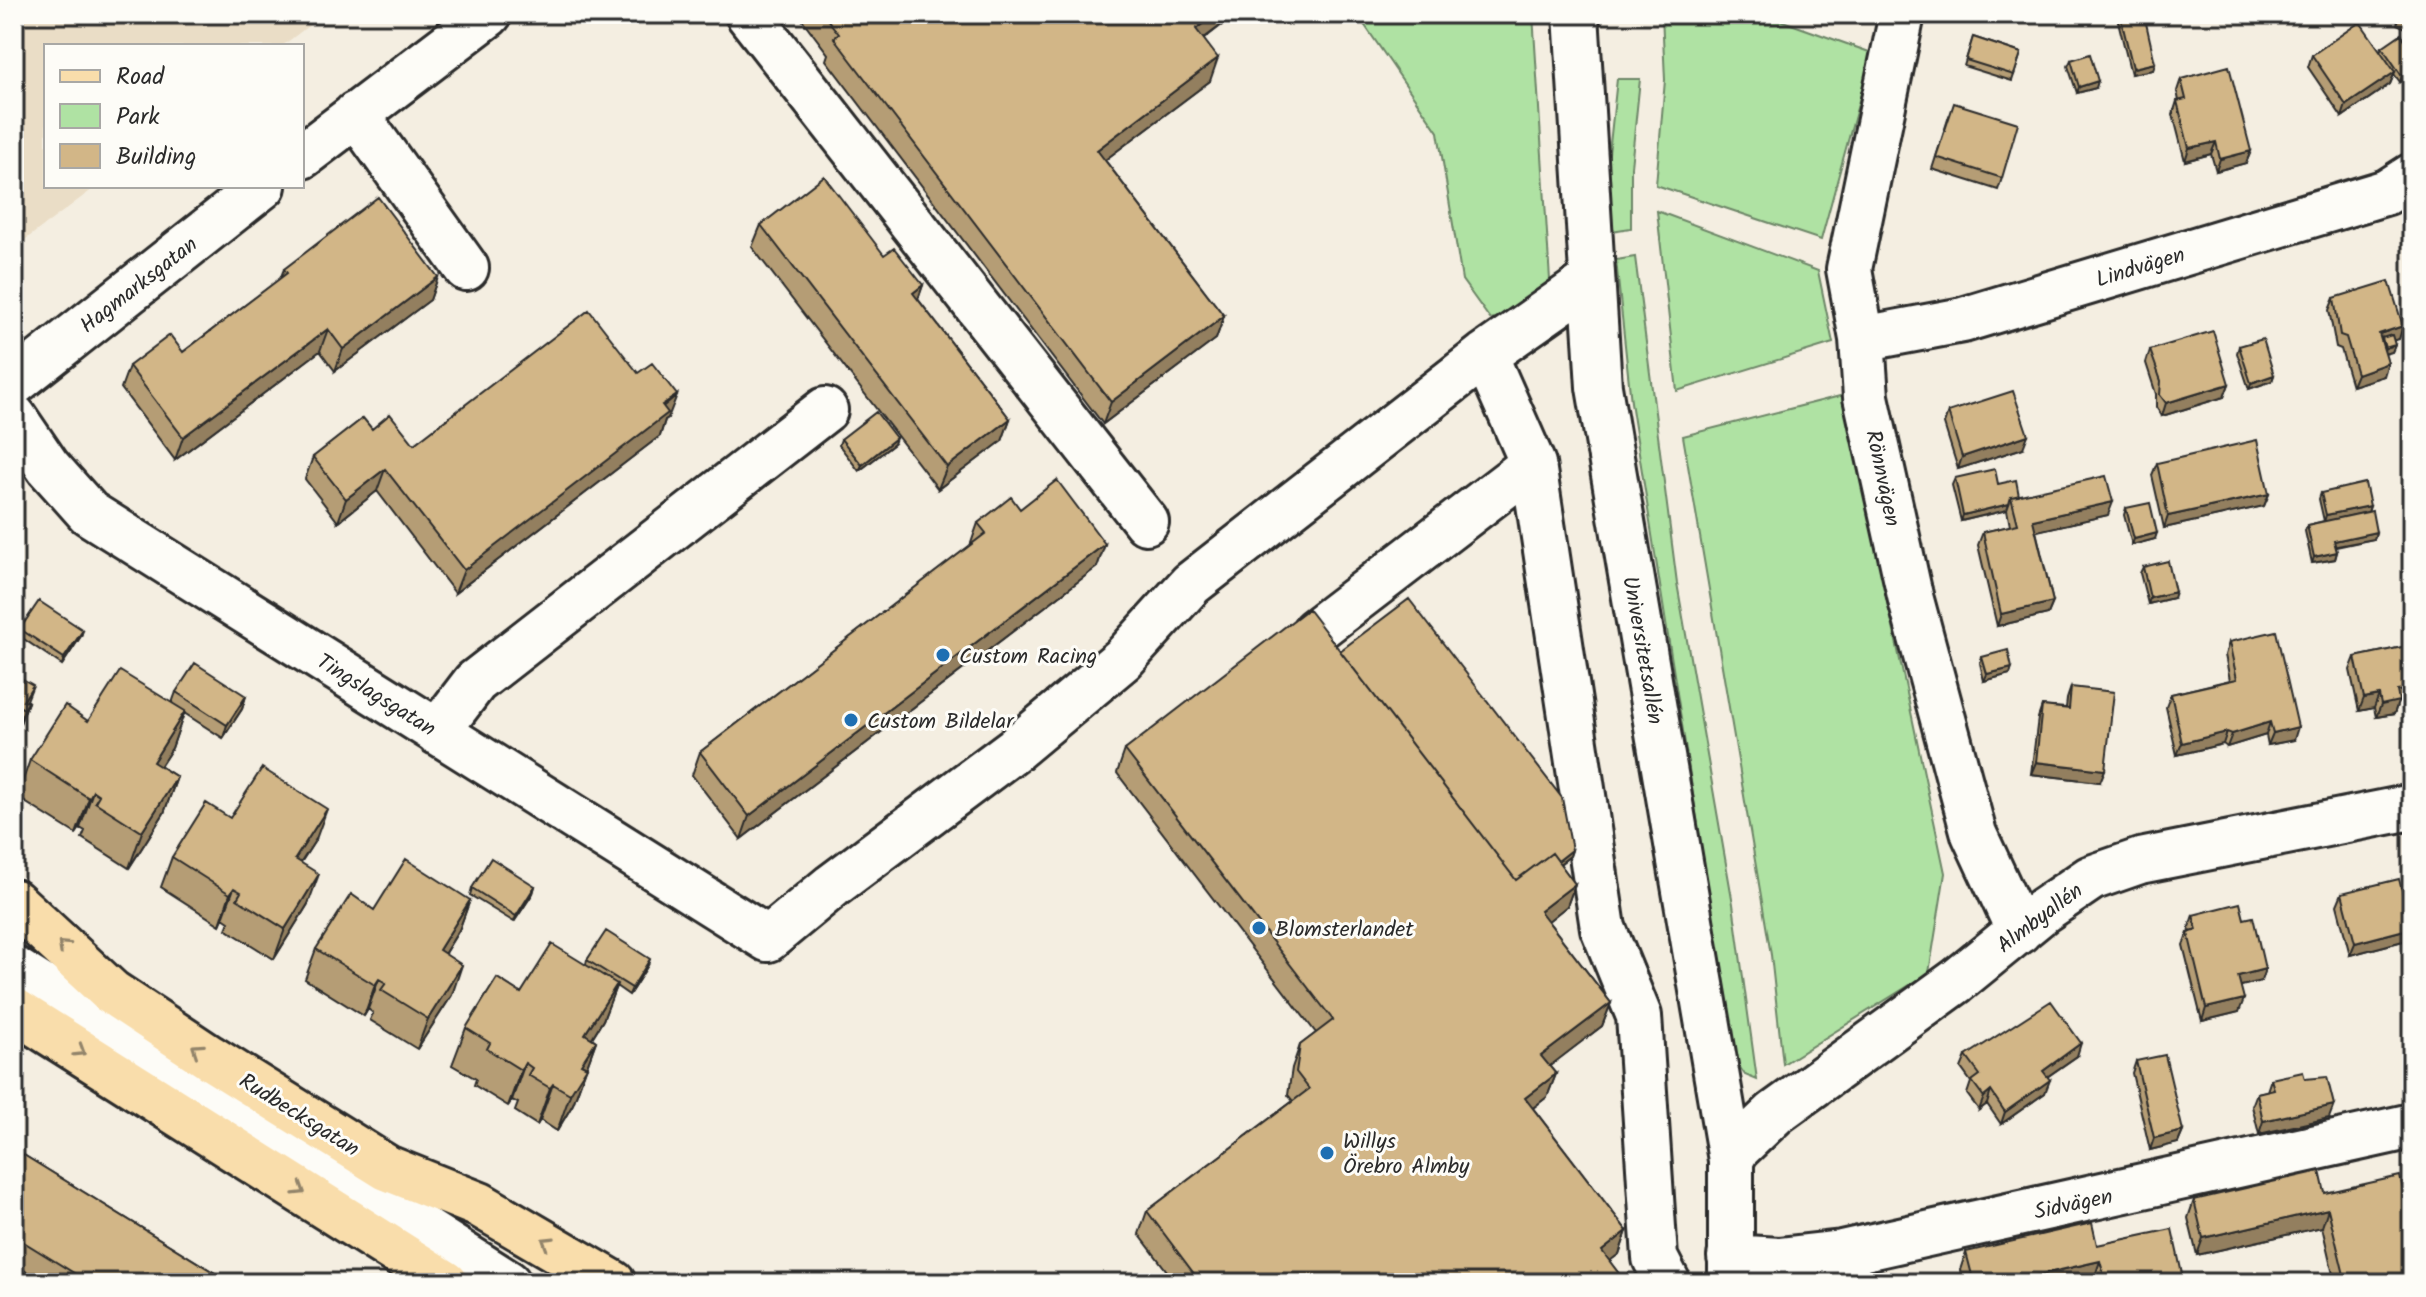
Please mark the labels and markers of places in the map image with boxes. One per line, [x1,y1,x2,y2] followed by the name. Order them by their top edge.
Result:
[959,640,1097,675] place label: Custom Racing
[934,646,952,664] marker: Custom Racing
[867,705,1015,740] place label: Custom Bildelar
[842,711,860,729] marker: Custom Bildelar
[1275,913,1414,948] place label: Blomsterlandet
[1250,919,1268,937] marker: Blomsterlandet
[1343,1125,1470,1185] place label: Willys Örebro Almby
[1318,1144,1336,1162] marker: Willys Örebro Almby

